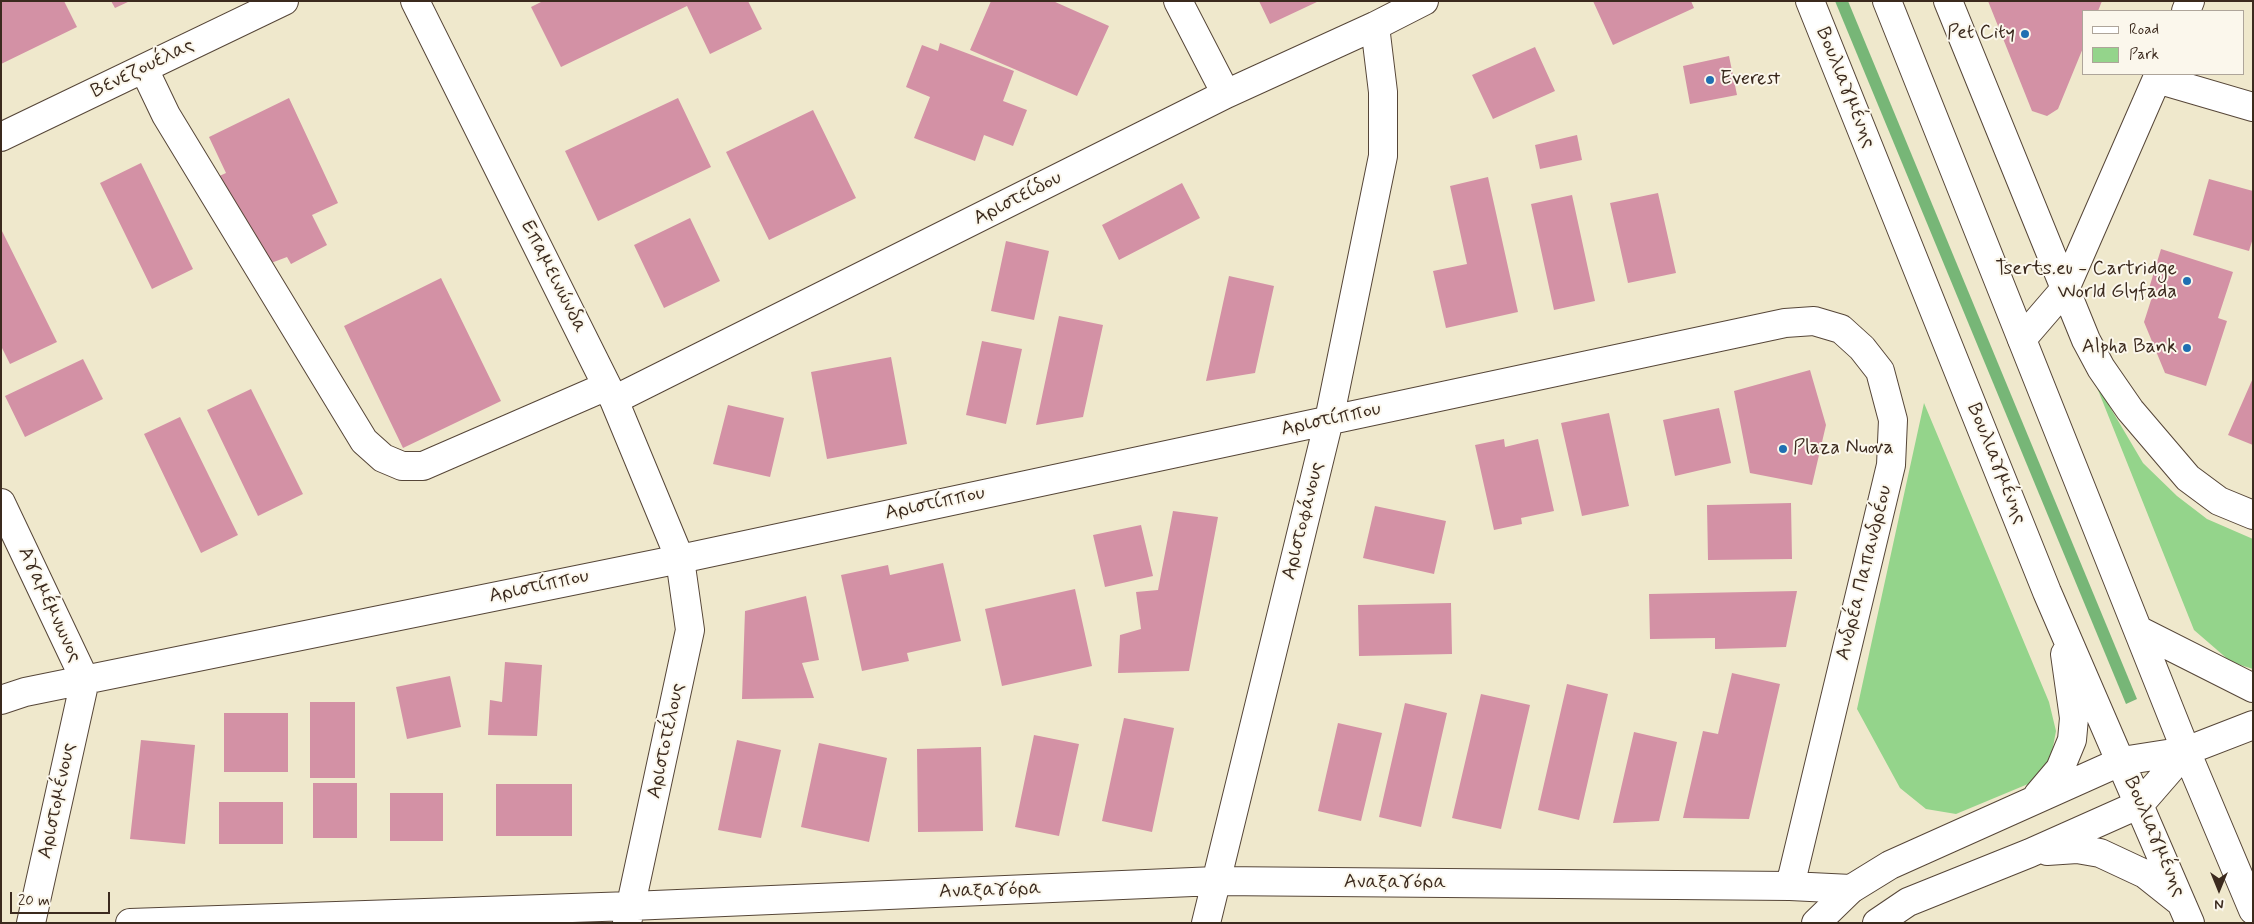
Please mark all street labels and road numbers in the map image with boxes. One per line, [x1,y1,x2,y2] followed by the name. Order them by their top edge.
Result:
[1810,24,1880,152] street label: Βουλιαγμένης
[88,34,198,104] street label: Βενεζουέλας
[970,167,1066,231] street label: Αριστείδου
[514,217,592,337] street label: Επαμεινώνδα
[1279,398,1383,442] street label: Αριστίππου
[1961,400,2031,528] street label: Βουλιαγμένης
[1278,460,1330,582] street label: Αριστοφάνους
[883,482,987,526] street label: Αριστίππου
[1832,483,1898,663] street label: Ανδρέα Παπανδρέου
[12,543,86,667] street label: Αγαμέμνωνος
[487,565,591,609] street label: Αριστίππου
[643,681,691,801] street label: Αριστοτέλους
[34,741,82,861] street label: Αριστομένους
[2118,773,2190,901] street label: Βουλιαγμένης
[1344,871,1446,895] street label: Αναξαγόρα
[938,877,1042,905] street label: Αναξαγόρα

